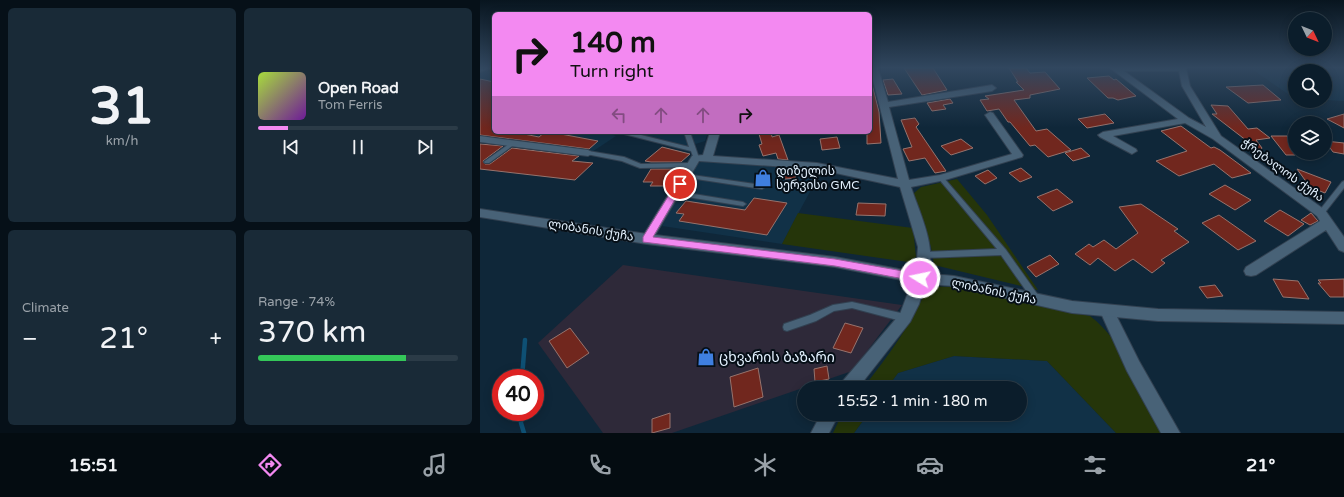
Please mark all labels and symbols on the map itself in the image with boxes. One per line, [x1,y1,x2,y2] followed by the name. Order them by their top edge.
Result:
[1288,12,1332,56] north arrow
[1239,135,1327,205] street label: ჭრებალოს ქუჩა
[776,164,860,192] place label: დიზელის სერვისი GMC
[663,167,697,201] pin
[753,168,773,188] shop icon: დიზელის სერვისი GMC
[547,216,635,245] street label: ლიბანის ქუჩა
[899,257,941,299] position arrow
[950,275,1038,308] street label: ლიბანის ქუჩა
[696,347,716,367] shop icon: ცხვარის ბაზარი
[719,349,835,366] place label: ცხვარის ბაზარი
[492,369,544,421] speed limit sign: 40

